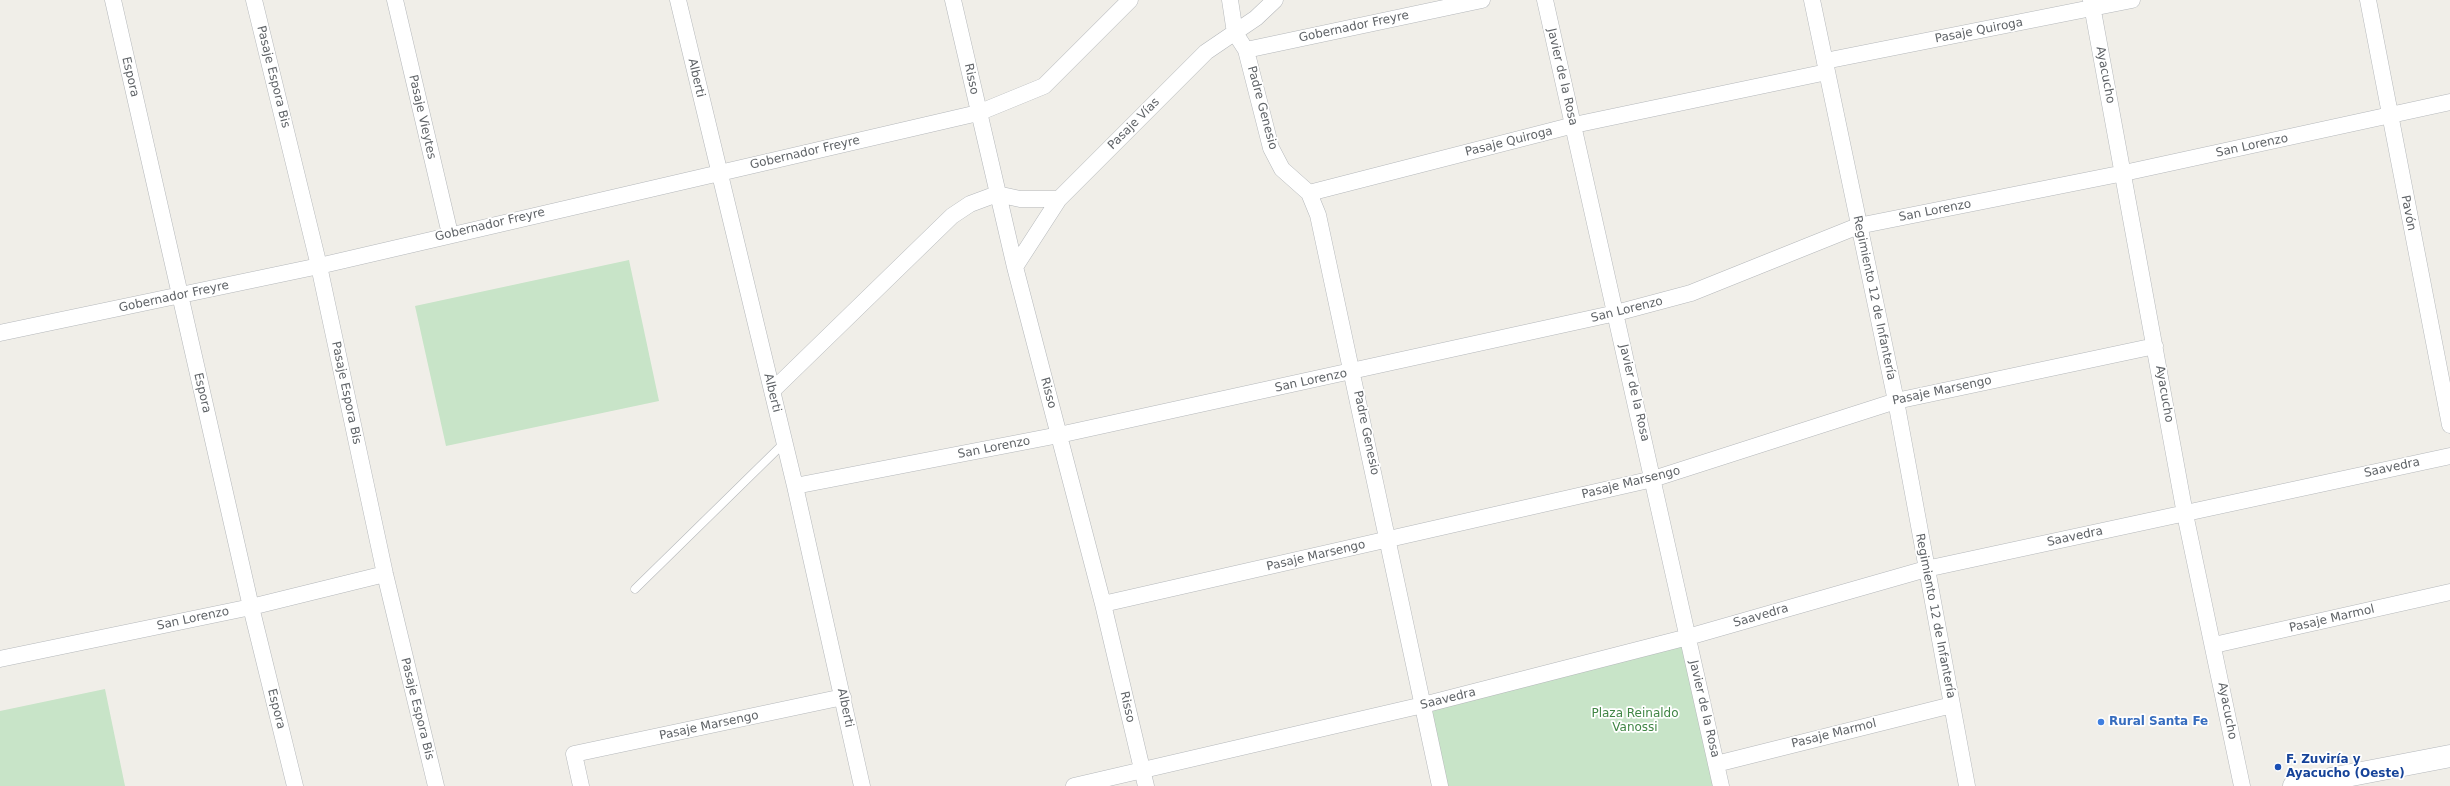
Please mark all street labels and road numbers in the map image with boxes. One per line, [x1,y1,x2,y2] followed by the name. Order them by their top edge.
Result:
[1298,8,1410,46] street label: Gobernador Freyre
[1934,15,2024,47] street label: Pasaje Quiroga
[253,24,293,130] street label: Pasaje Espora Bis
[1544,27,1580,127] street label: Javier de la Rosa
[2092,45,2118,105] street label: Ayacucho
[118,55,142,99] street label: Espora
[685,57,707,99] street label: Alberti
[961,62,981,96] street label: Risso
[1244,65,1280,151] street label: Padre Genesio
[405,73,439,161] street label: Pasaje Vieytes
[1105,95,1163,153] street label: Pasaje Vías
[1464,124,1554,160] street label: Pasaje Quiroga
[2215,131,2289,161] street label: San Lorenzo
[749,133,861,173] street label: Gobernador Freyre
[2397,194,2419,232] street label: Pavón
[1898,197,1972,225] street label: San Lorenzo
[434,205,546,245] street label: Gobernador Freyre
[1849,214,1899,382] street label: Regimiento 12 de Infantería
[118,278,230,316] street label: Gobernador Freyre
[1590,294,1664,326] street label: San Lorenzo
[328,340,364,446] street label: Pasaje Espora Bis
[1616,343,1652,443] street label: Javier de la Rosa
[2152,364,2176,424] street label: Ayacucho
[1274,366,1348,396] street label: San Lorenzo
[190,371,214,415] street label: Espora
[760,372,784,414] street label: Alberti
[1891,373,1993,409] street label: Pasaje Marsengo
[1037,376,1059,410] street label: Risso
[1350,389,1382,477] street label: Padre Genesio
[957,434,1031,462] street label: San Lorenzo
[2363,455,2421,481] street label: Saavedra
[1580,464,1682,502] street label: Pasaje Marsengo
[2046,524,2104,550] street label: Saavedra
[1912,532,1958,700] street label: Regimiento 12 de Infantería
[1265,538,1367,574] street label: Pasaje Marsengo
[1732,601,1790,631] street label: Saavedra
[2288,602,2376,636] street label: Pasaje Marmol
[156,604,230,634] street label: San Lorenzo
[397,656,437,762] street label: Pasaje Espora Bis
[1686,659,1722,759] street label: Javier de la Rosa
[2214,681,2240,741] street label: Ayacucho
[1419,685,1477,713] street label: Saavedra
[264,687,288,731] street label: Espora
[834,687,856,729] street label: Alberti
[1116,690,1138,724] street label: Risso
[658,708,760,744] street label: Pasaje Marsengo
[1790,716,1878,752] street label: Pasaje Marmol

